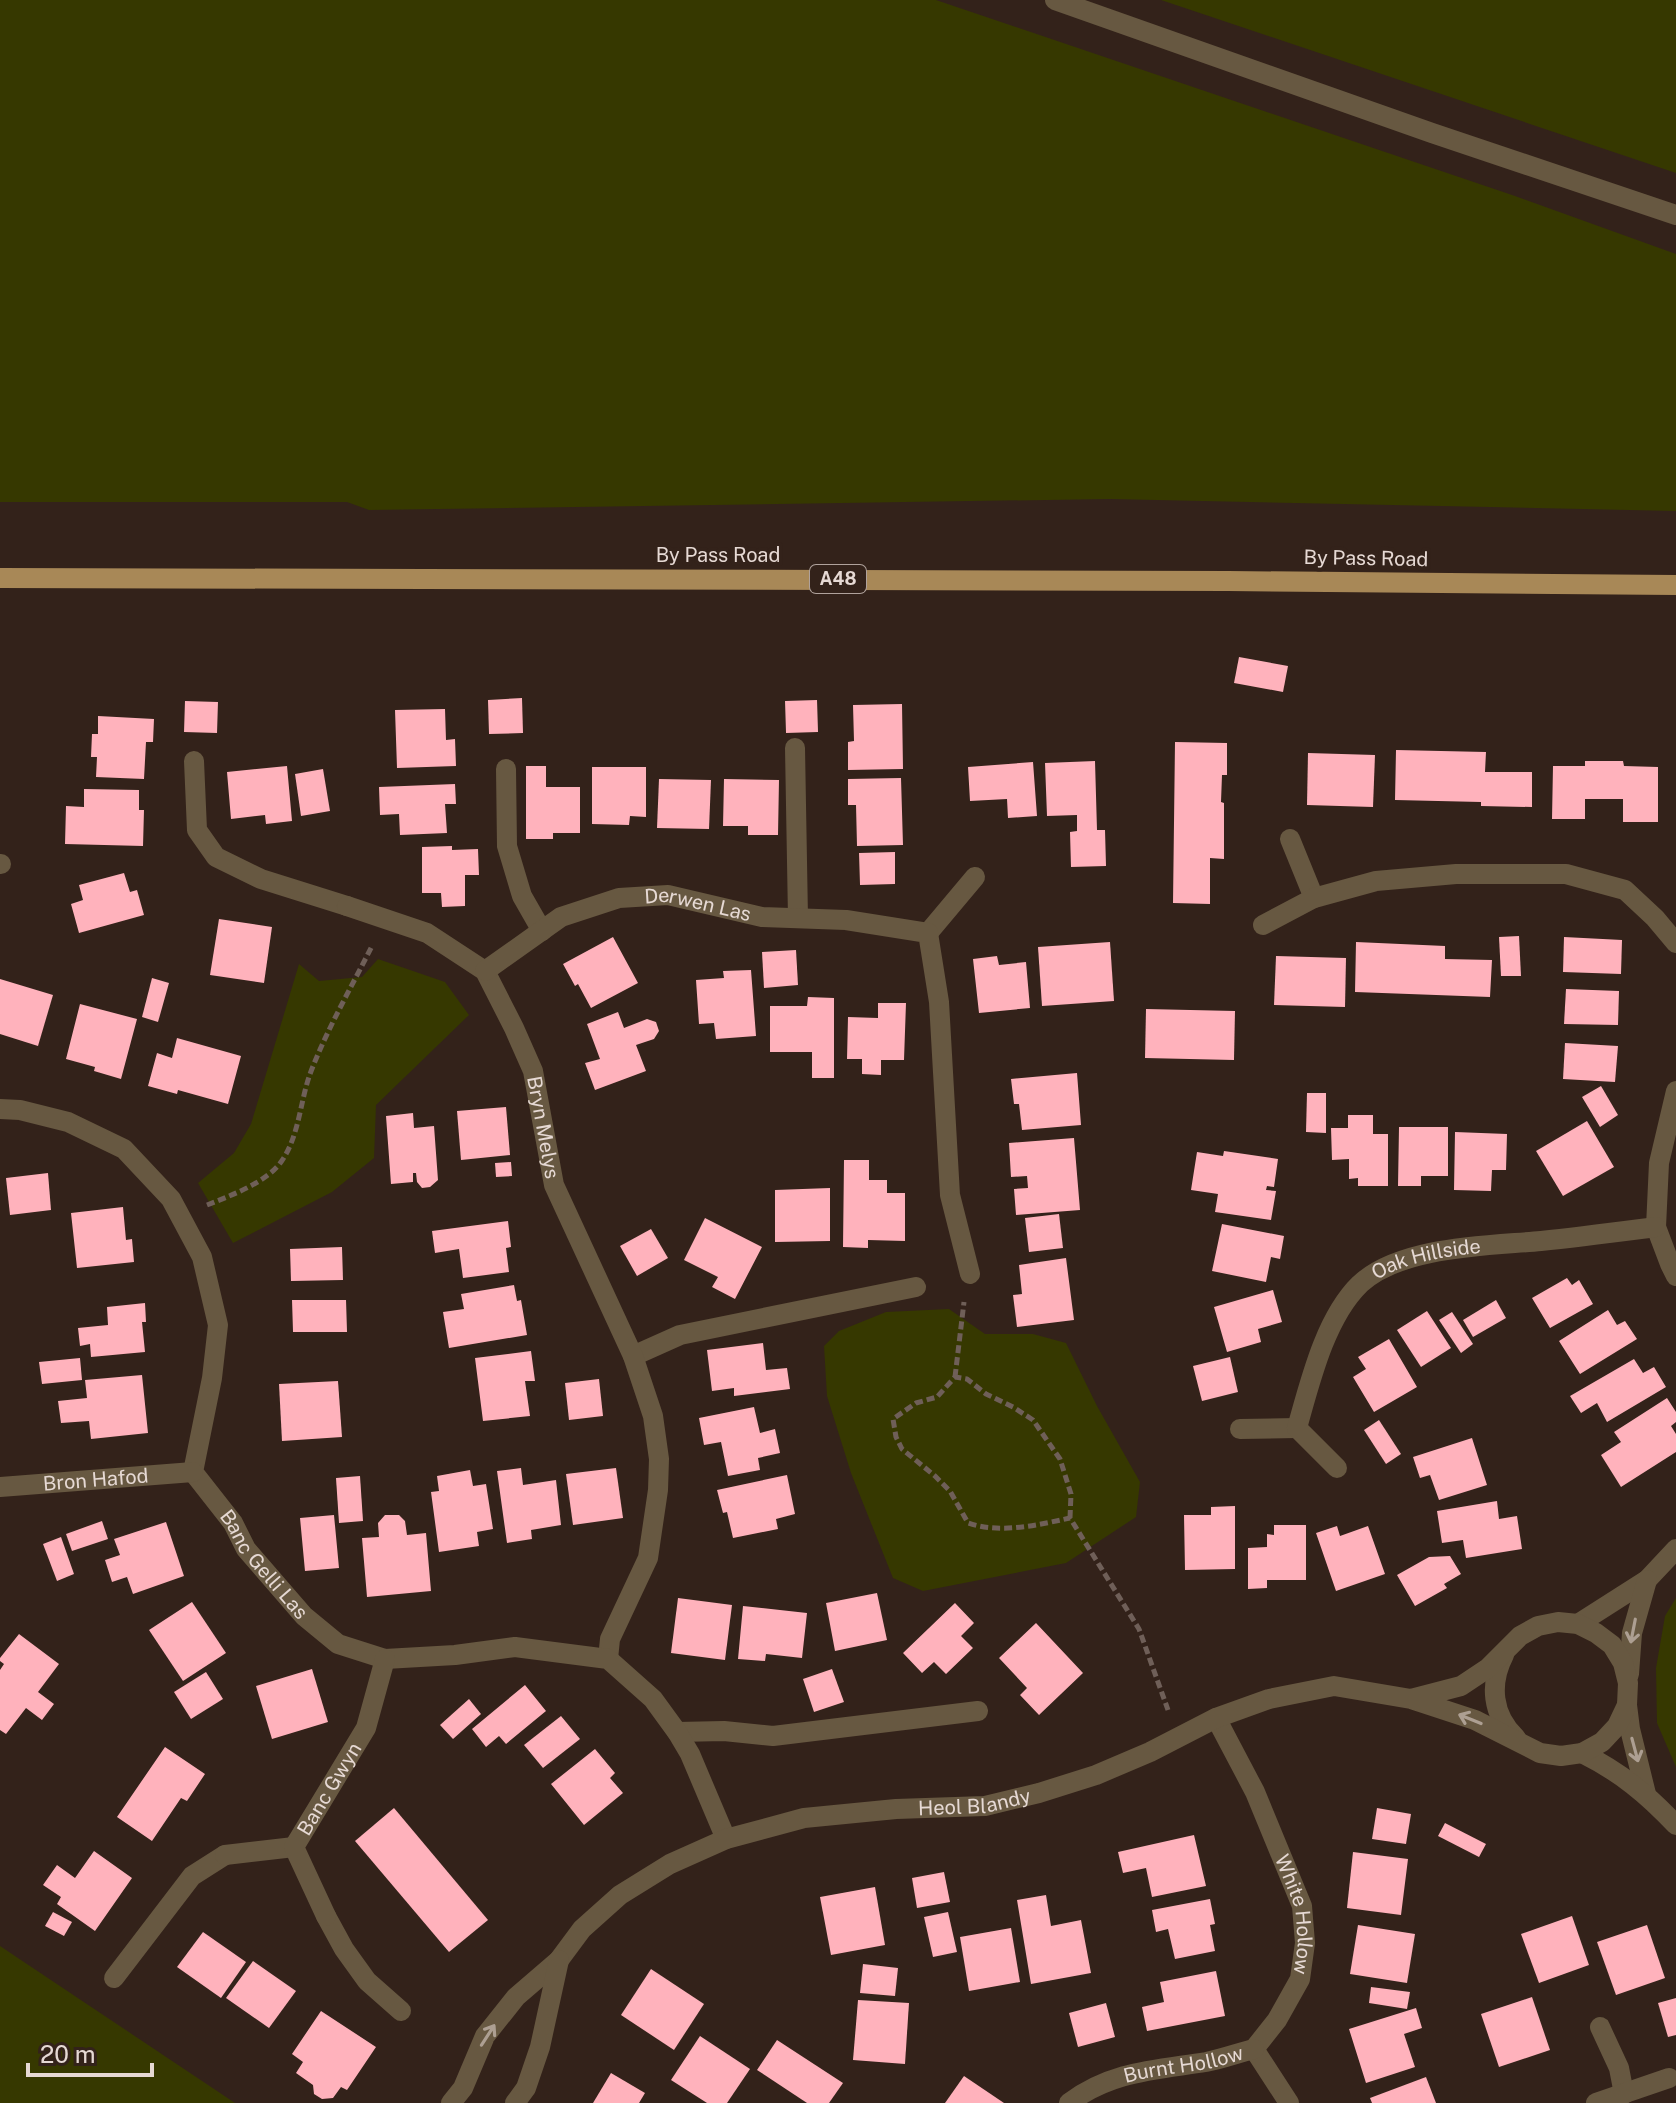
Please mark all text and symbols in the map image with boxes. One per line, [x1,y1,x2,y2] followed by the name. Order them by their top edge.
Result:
[656,543,780,567] street label: By Pass Road
[1303,545,1429,571] street label: By Pass Road
[810,565,866,593] road number: A48
[644,883,754,926] street label: Derwen Las
[522,1074,565,1181] street label: Bryn Melys
[1367,1234,1482,1284] street label: Oak Hillside
[42,1463,149,1496] street label: Bron Hafod
[215,1505,313,1624] street label: Banc Gelli Las
[1625,1617,1640,1643] one-way arrow
[1458,1711,1483,1725] one-way arrow
[1629,1736,1644,1762] one-way arrow
[292,1738,366,1840] street label: Banc Gwyn
[918,1783,1033,1820] street label: Heol Blandy
[1270,1851,1317,1977] street label: White Hollow
[479,2024,496,2046] one-way arrow
[28,2027,152,2077] scale bar
[40,2040,96,2068] text: 20 m
[1121,2041,1246,2088] street label: Burnt Hollow

